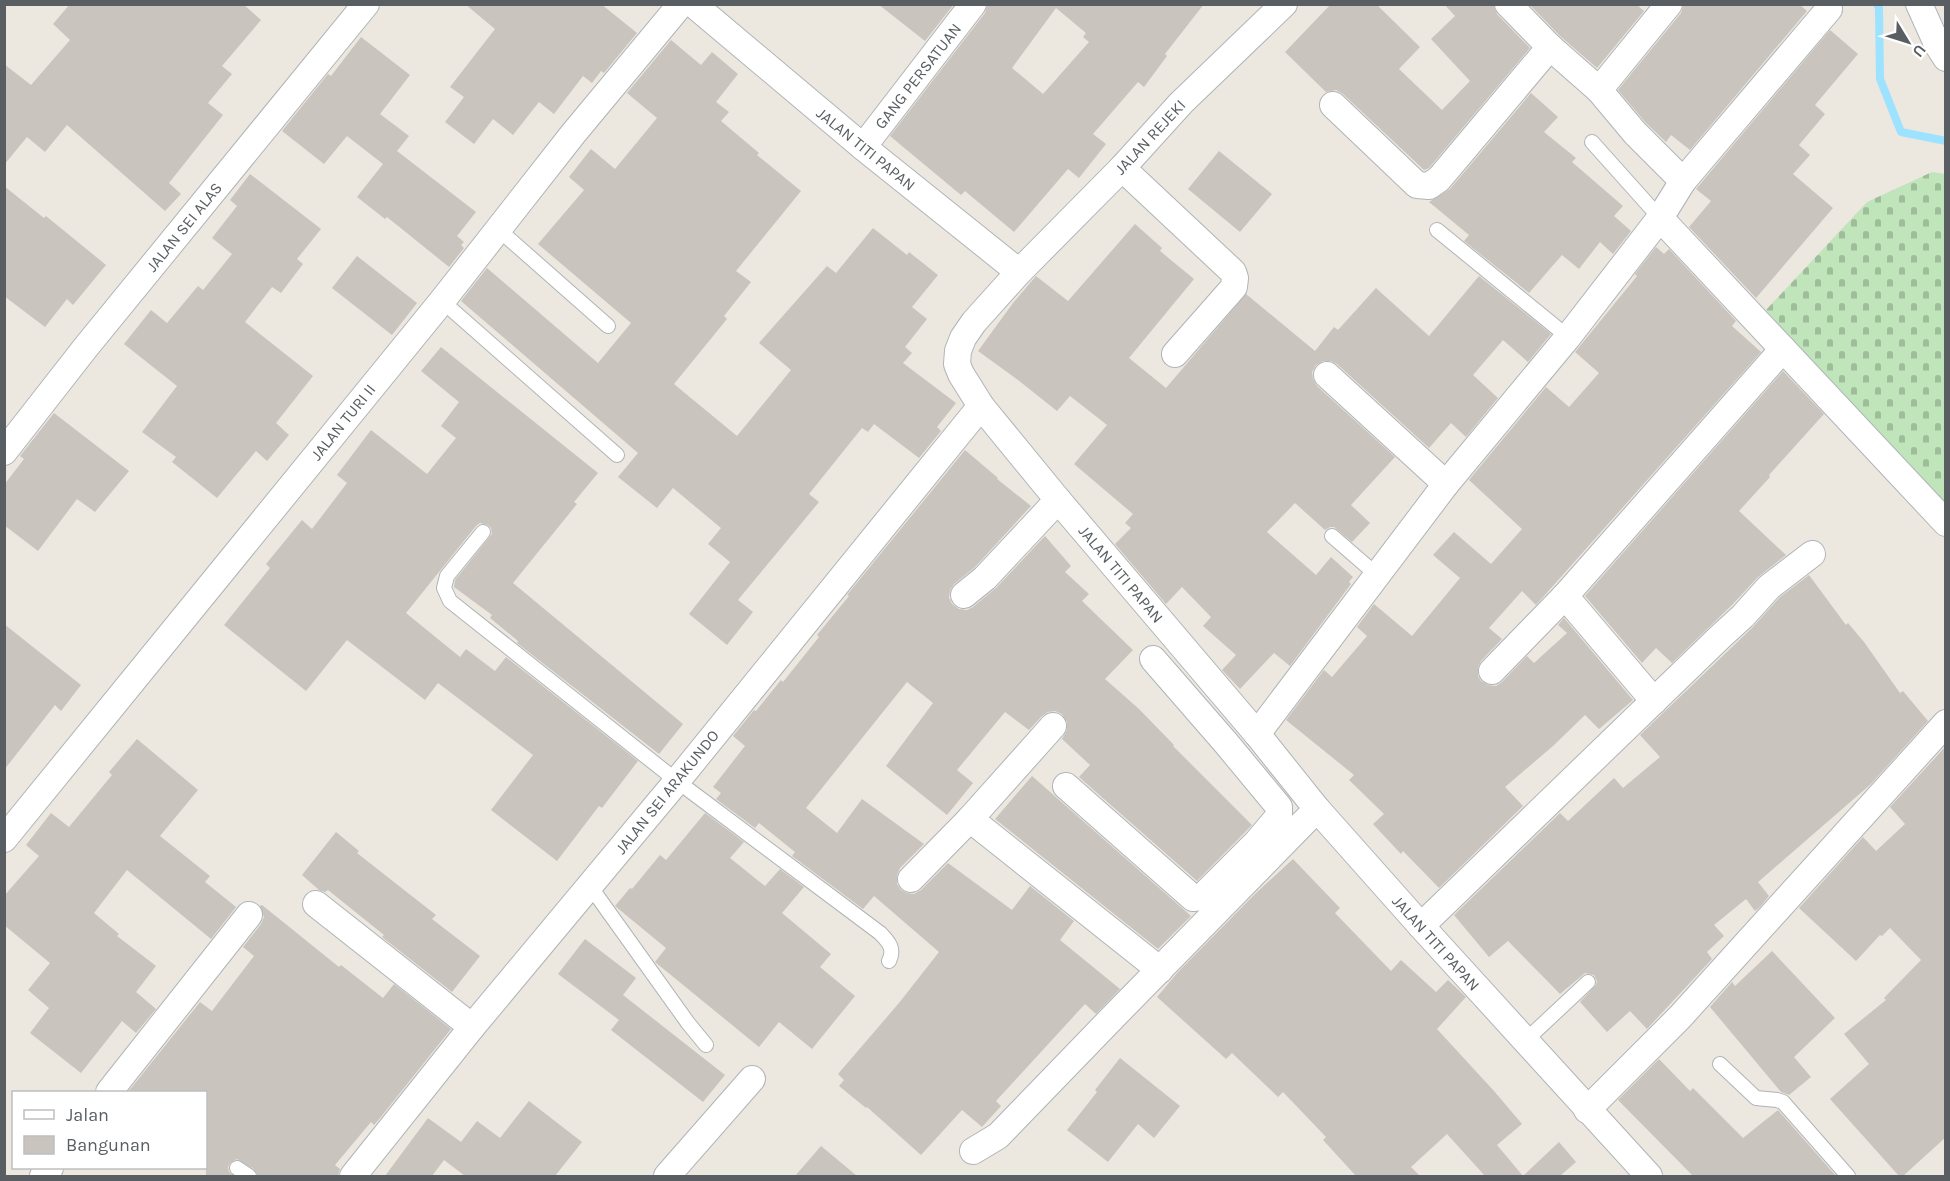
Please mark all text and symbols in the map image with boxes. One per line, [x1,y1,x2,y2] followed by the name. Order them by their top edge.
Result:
[1878,12,1938,72] north arrow
[871,19,965,133] street label: GANG PERSATUAN
[1909,41,1930,61] text: U
[1110,96,1190,178] street label: JALAN REJEKI
[813,103,919,195] street label: JALAN TITI PAPAN
[142,178,226,276] street label: JALAN SEI ALAS
[306,380,380,464] street label: JALAN TURI II
[1075,521,1167,627] street label: JALAN TITI PAPAN
[611,726,723,858] street label: JALAN SEI ARAKUNDO
[1388,891,1484,995] street label: JALAN TITI PAPAN
[12,1091,207,1169] legend
[66,1104,109,1126] text: Jalan
[66,1134,151,1156] text: Bangunan

